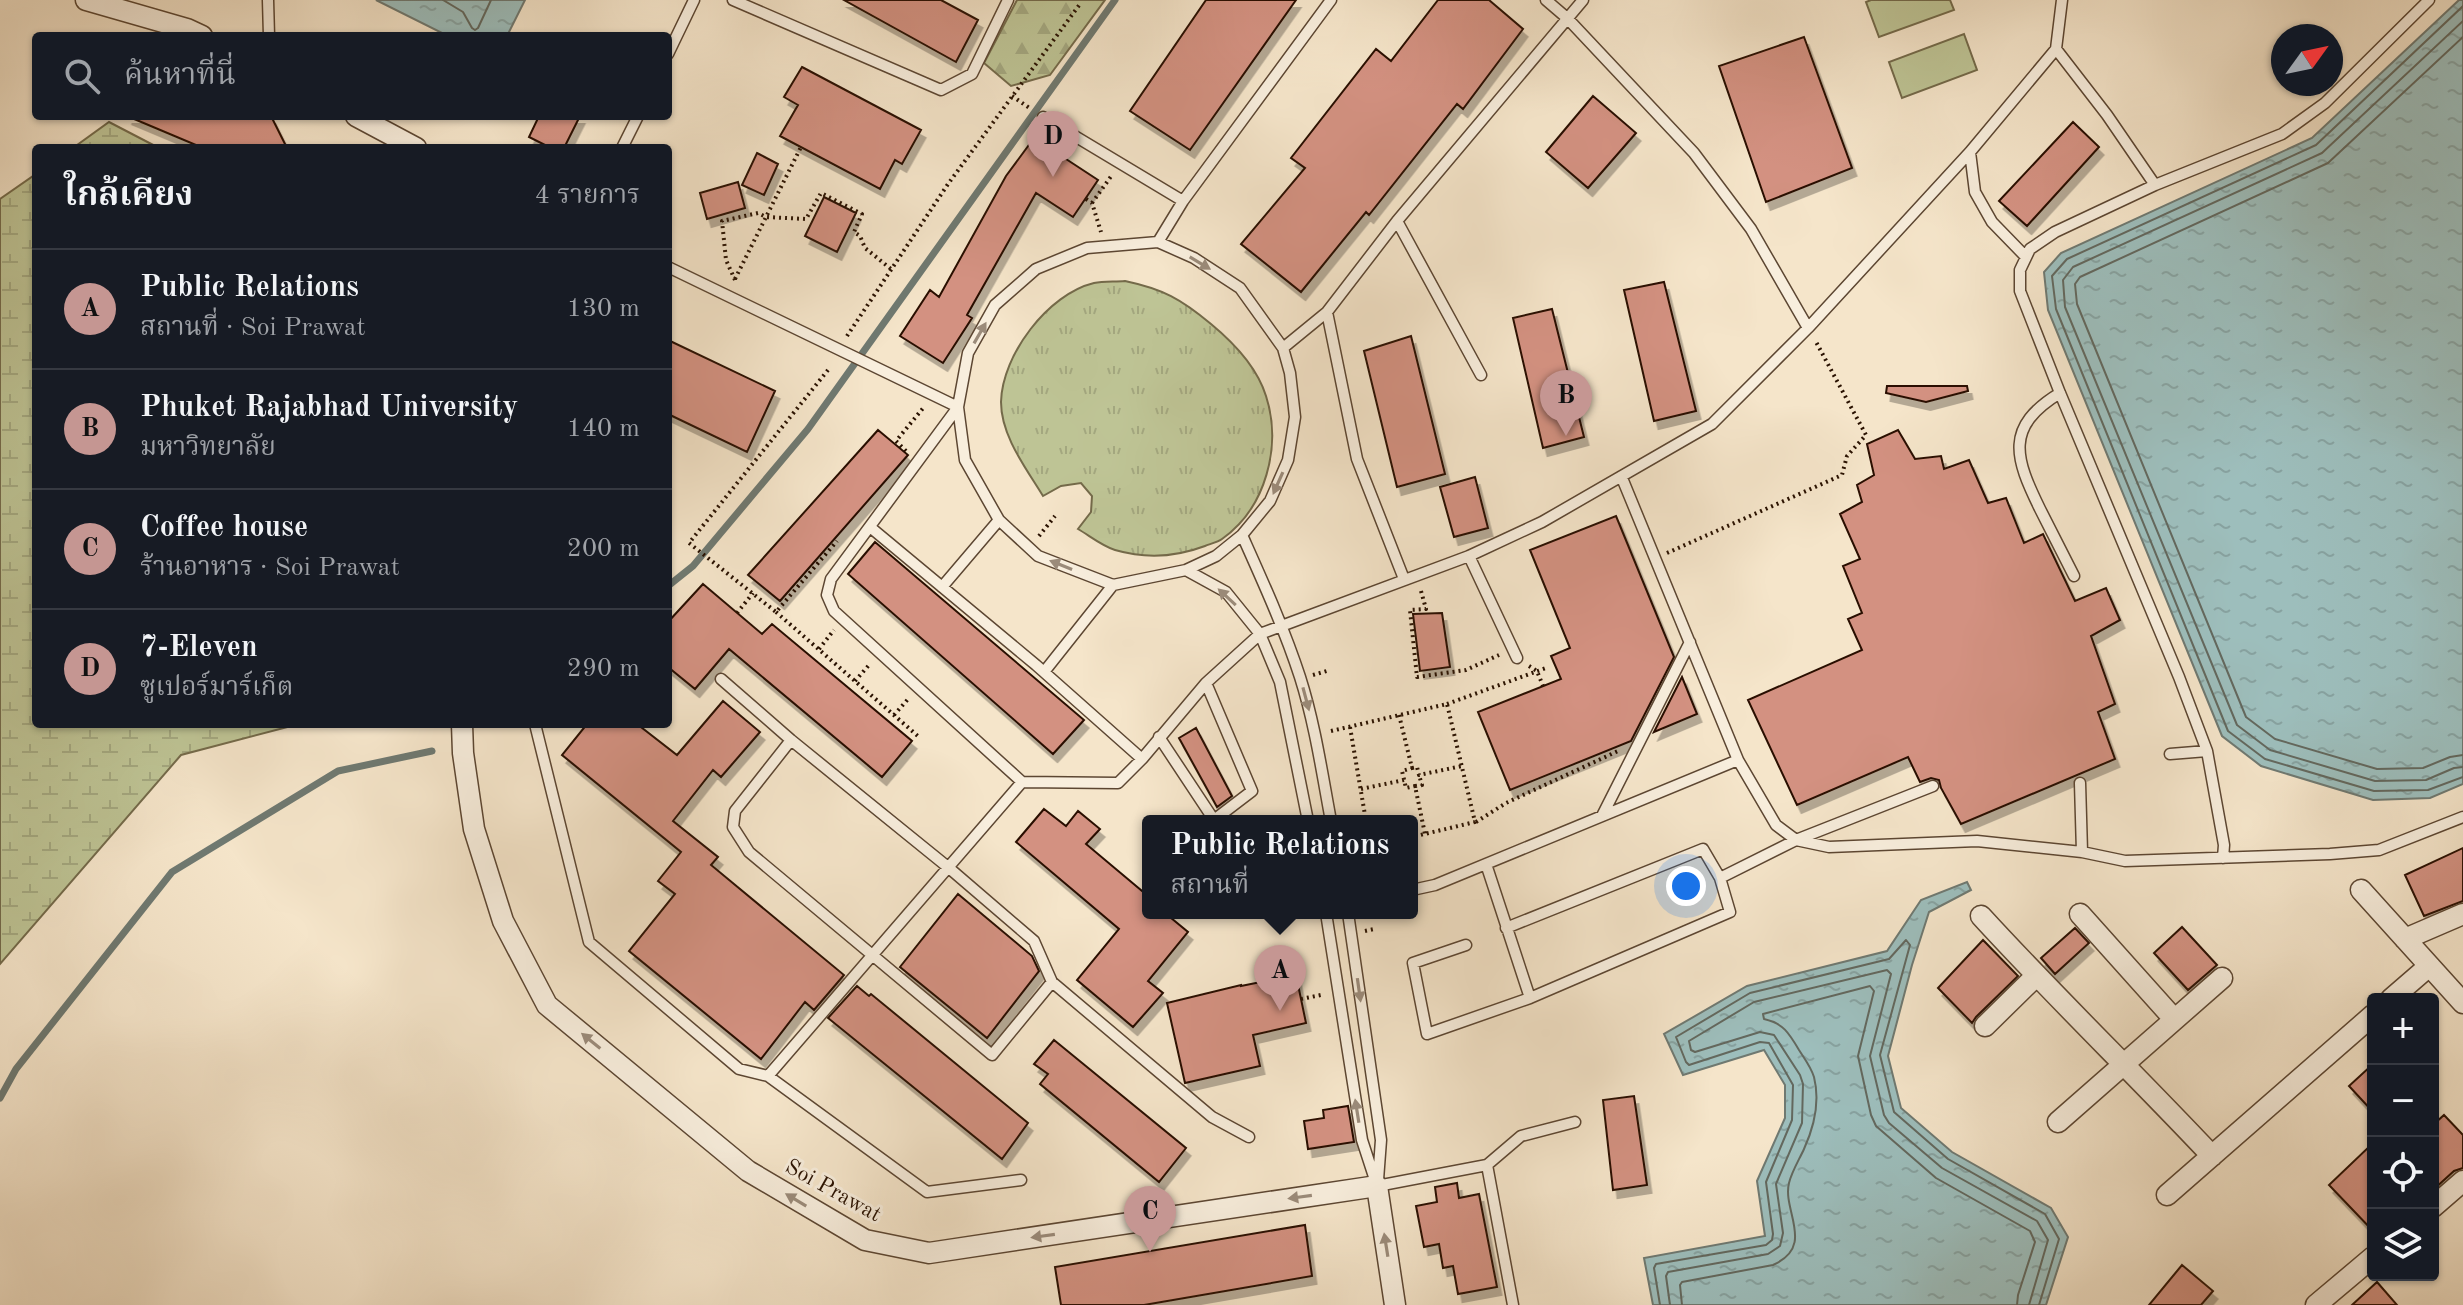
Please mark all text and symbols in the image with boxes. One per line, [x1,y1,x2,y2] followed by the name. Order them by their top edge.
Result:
[2271,24,2343,96] north arrow
[32,32,672,120] search box
[60,54,104,98] icon: search
[124,61,236,91] text: ค้นหาที่นี่
[1027,111,1079,177] pin: D
[64,179,193,213] text: ใกล้เคียง
[535,183,640,209] text: 4 รายการ
[1189,256,1211,270] one-way arrow
[140,273,359,303] text: Public Relations
[80,296,100,322] text: A
[567,296,640,322] text: 130 m
[140,315,366,341] text: สถานที่ · Soi Prawat
[972,322,986,344] one-way arrow
[1540,370,1592,436] pin: B
[140,393,518,423] text: Phuket Rajabhad University
[81,416,99,442] text: B
[567,416,640,442] text: 140 m
[140,435,276,461] text: มหาวิทยาลัย
[1271,472,1284,495] one-way arrow
[140,513,308,543] text: Coffee house
[81,536,99,562] text: C
[567,536,640,562] text: 200 m
[140,555,400,581] text: ร้านอาหาร · Soi Prawat
[1049,558,1073,571] one-way arrow
[1218,588,1237,606] one-way arrow
[140,633,258,663] text: 7-Eleven
[80,656,100,682] text: D
[567,656,640,682] text: 290 m
[140,675,293,701] text: ซูเปอร์มาร์เก็ต
[1300,686,1312,711] one-way arrow
[1142,815,1418,919] popup
[1171,831,1390,861] text: Public Relations
[1666,866,1706,906] your location
[1171,873,1249,899] text: สถานที่
[1254,945,1306,1011] pin: A
[1353,978,1366,1003] one-way arrow
[2367,993,2439,1281] map controls
[2367,993,2439,1065] button: +
[580,1033,601,1050] one-way arrow
[2367,1065,2439,1137] button: −
[1350,1098,1363,1123] one-way arrow
[2367,1137,2439,1209] button: locate
[781,1156,885,1226] street label: Soi Prawat
[1124,1186,1176,1252] pin: C
[1287,1191,1312,1204] one-way arrow
[785,1193,807,1207] one-way arrow
[2367,1209,2439,1281] button: layers
[1030,1230,1055,1243] one-way arrow
[1379,1233,1392,1258] one-way arrow

